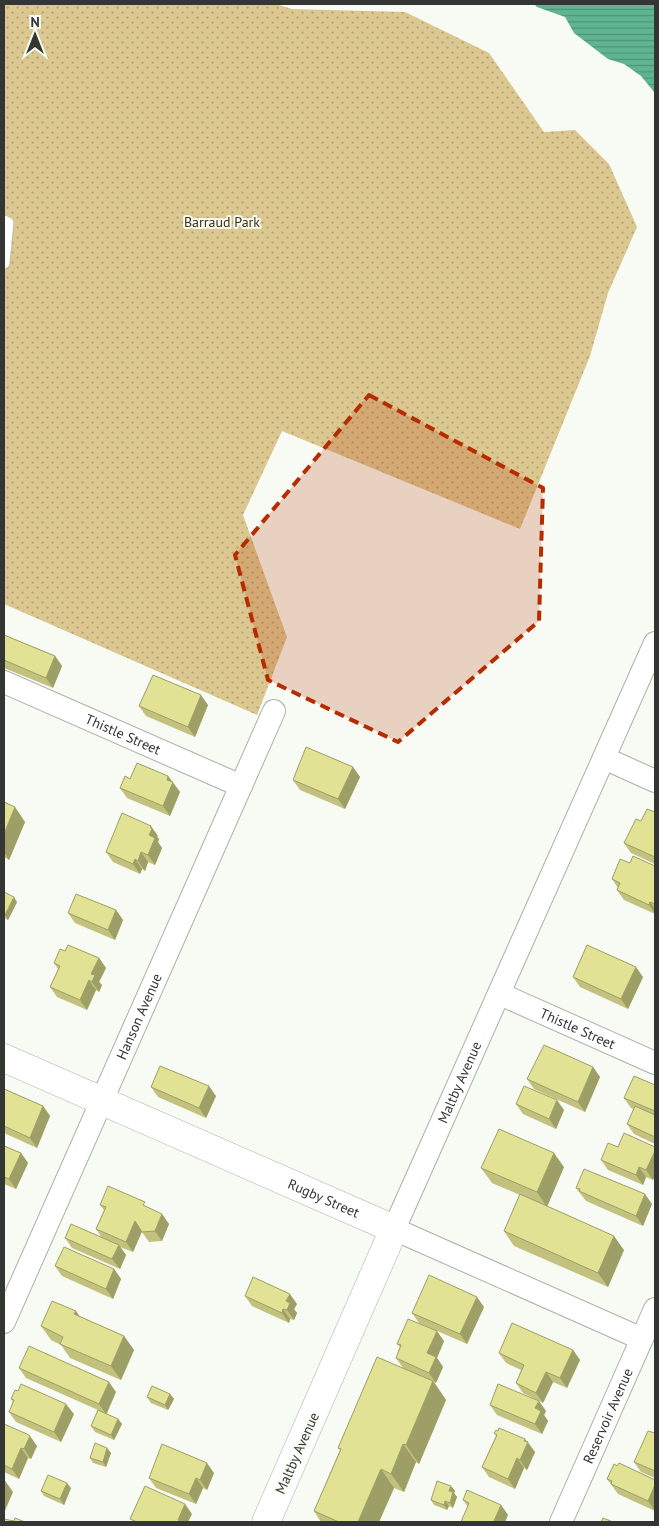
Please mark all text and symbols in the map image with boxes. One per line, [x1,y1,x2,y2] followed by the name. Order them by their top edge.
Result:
[10,10,60,60] north arrow
[30,13,40,31] text: N
[184,213,260,231] park label: Barraud Park
[83,710,164,759] street label: Thistle Street
[112,971,166,1062] street label: Hanson Avenue
[537,1004,618,1053] street label: Thistle Street
[433,1039,485,1126] street label: Maltby Avenue
[285,1175,362,1222] street label: Rugby Street
[579,1365,637,1466] street label: Reservoir Avenue
[271,1409,323,1497] street label: Maltby Avenue

